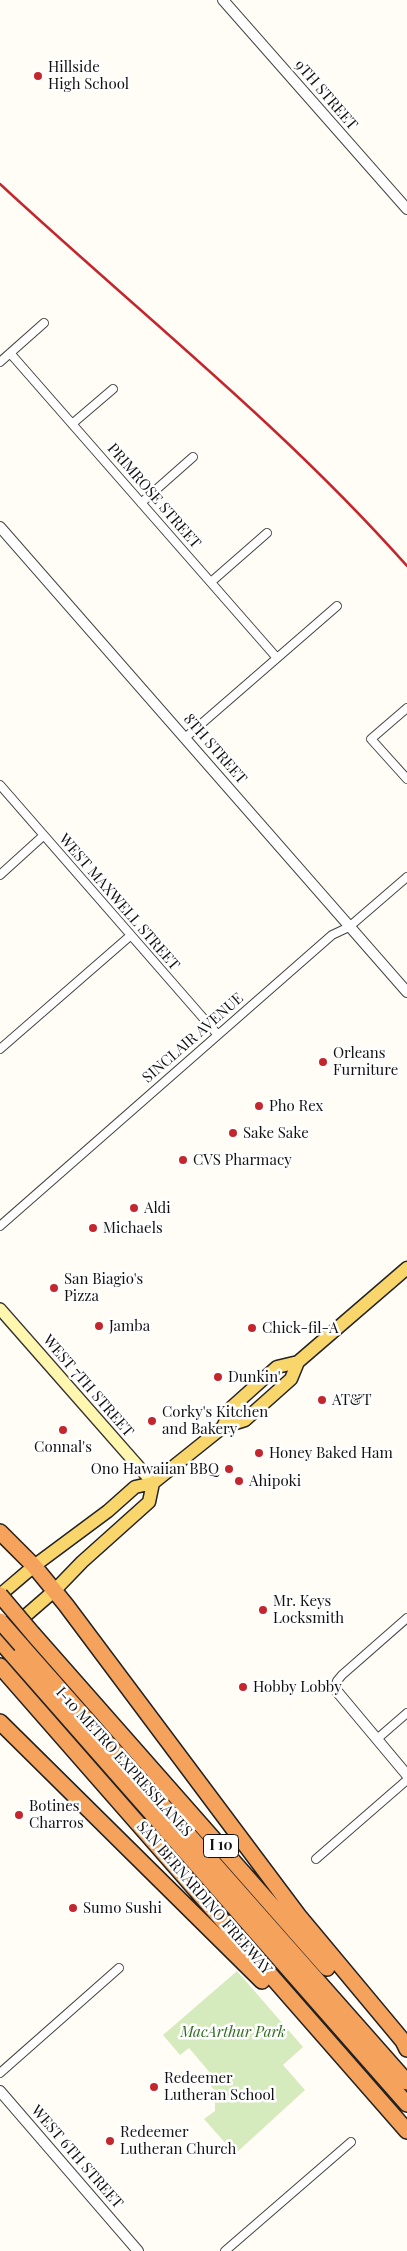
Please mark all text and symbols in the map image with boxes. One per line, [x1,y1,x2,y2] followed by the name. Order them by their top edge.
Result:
[291,56,361,134] street label: 9TH STREET
[48,58,129,93] place label: Hillside High School
[32,70,44,82] marker: Hillside High School
[104,440,204,552] street label: PRIMROSE STREET
[180,710,250,788] street label: 8TH STREET
[55,830,183,974] street label: WEST MAXWELL STREET
[139,989,247,1087] street label: SINCLAIR AVENUE
[333,1044,398,1079] place label: Orleans Furniture
[317,1056,329,1068] marker: Orleans Furniture
[269,1097,323,1115] place label: Pho Rex
[253,1100,265,1112] marker: Pho Rex
[243,1124,309,1142] place label: Sake Sake
[227,1127,239,1139] marker: Sake Sake
[193,1151,292,1169] place label: CVS Pharmacy
[177,1154,189,1166] marker: CVS Pharmacy
[144,1199,171,1217] place label: Aldi
[128,1202,140,1214] marker: Aldi
[103,1219,163,1237] place label: Michaels
[87,1222,99,1234] marker: Michaels
[64,1270,143,1305] place label: San Biagio's Pizza
[48,1282,60,1294] marker: San Biagio's Pizza
[109,1317,150,1335] place label: Jamba
[262,1319,338,1337] place label: Chick-fil-A
[93,1320,105,1332] marker: Jamba
[246,1322,258,1334] marker: Chick-fil-A
[39,1331,137,1441] street label: WEST 7TH STREET
[228,1368,281,1386] place label: Dunkin'
[212,1371,224,1383] marker: Dunkin'
[332,1391,372,1409] place label: AT&T
[316,1394,328,1406] marker: AT&T
[162,1403,268,1438] place label: Corky's Kitchen and Bakery
[146,1415,158,1427] marker: Corky's Kitchen and Bakery
[57,1424,69,1436] marker: Connal's
[34,1438,92,1456] place label: Connal's
[269,1444,393,1462] place label: Honey Baked Ham
[253,1447,265,1459] marker: Honey Baked Ham
[91,1460,219,1478] place label: Ono Hawaiian BBQ
[223,1463,235,1475] marker: Ono Hawaiian BBQ
[249,1472,301,1490] place label: Ahipoki
[233,1475,245,1487] marker: Ahipoki
[273,1592,344,1627] place label: Mr. Keys Locksmith
[257,1604,269,1616] marker: Mr. Keys Locksmith
[253,1678,342,1696] place label: Hobby Lobby
[237,1681,249,1693] marker: Hobby Lobby
[52,1684,196,1840] street label: I-10 METRO EXPRESSLANES
[29,1797,84,1832] place label: Botines Charros
[13,1809,25,1821] marker: Botines Charros
[133,1818,275,1978] street label: SAN BERNARDINO FREEWAY
[204,1834,238,1858] road number: I 10
[83,1899,162,1917] place label: Sumo Sushi
[67,1902,79,1914] marker: Sumo Sushi
[180,2023,286,2041] park label: MacArthur Park
[164,2069,275,2104] place label: Redeemer Lutheran School
[148,2081,160,2093] marker: Redeemer Lutheran School
[27,2102,127,2212] street label: WEST 6TH STREET
[120,2123,236,2158] place label: Redeemer Lutheran Church
[104,2135,116,2147] marker: Redeemer Lutheran Church

